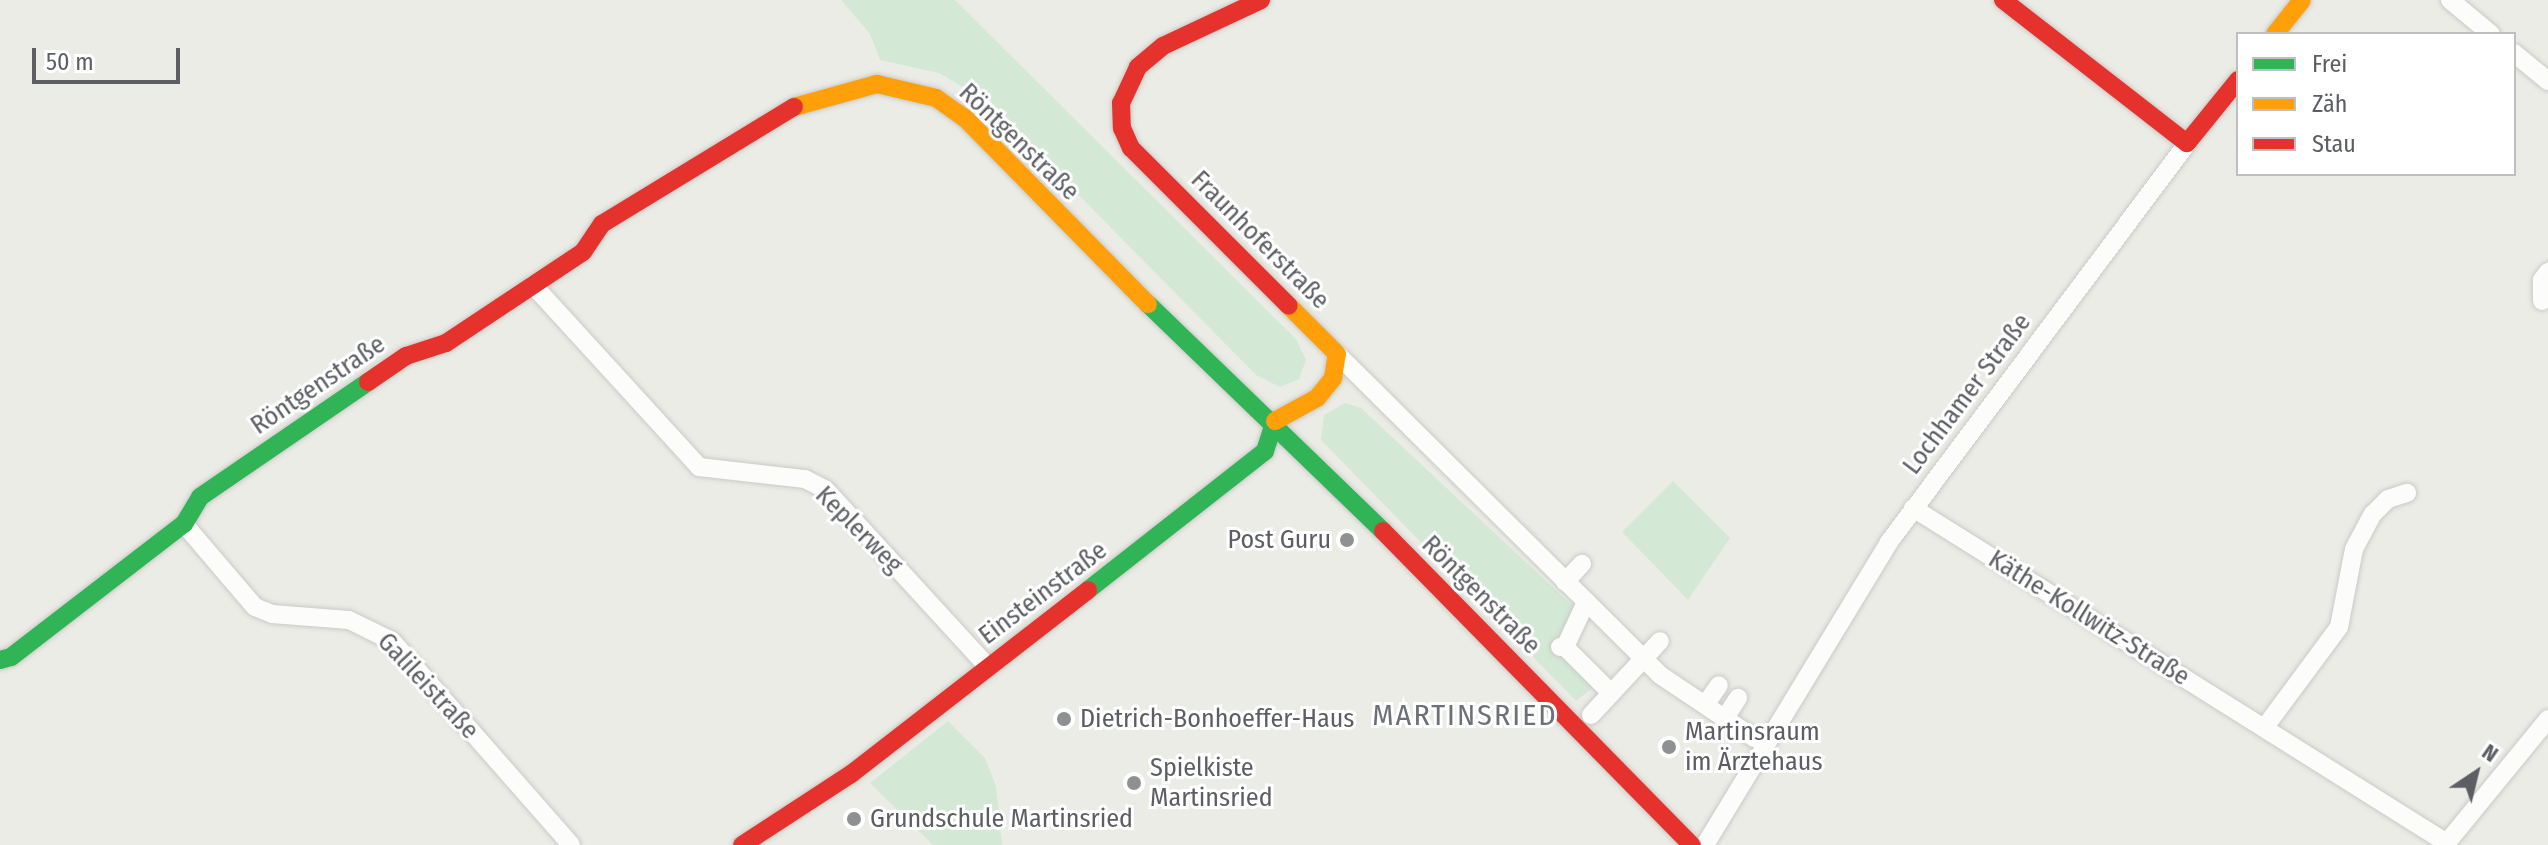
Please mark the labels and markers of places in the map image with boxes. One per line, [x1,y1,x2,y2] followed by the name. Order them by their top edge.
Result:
[1228,524,1331,556] place label: Post Guru
[1338,531,1356,549] marker: Post Guru
[1080,703,1354,735] place label: Dietrich-Bonhoeffer-Haus
[1055,710,1073,728] marker: Dietrich-Bonhoeffer-Haus
[1685,716,1823,778] place label: Martinsraum im Ärztehaus
[1660,738,1678,756] marker: Martinsraum im Ärztehaus
[1150,752,1273,814] place label: Spielkiste Martinsried
[1125,774,1143,792] marker: Spielkiste Martinsried
[870,803,1133,835] place label: Grundschule Martinsried
[845,810,863,828] marker: Grundschule Martinsried

